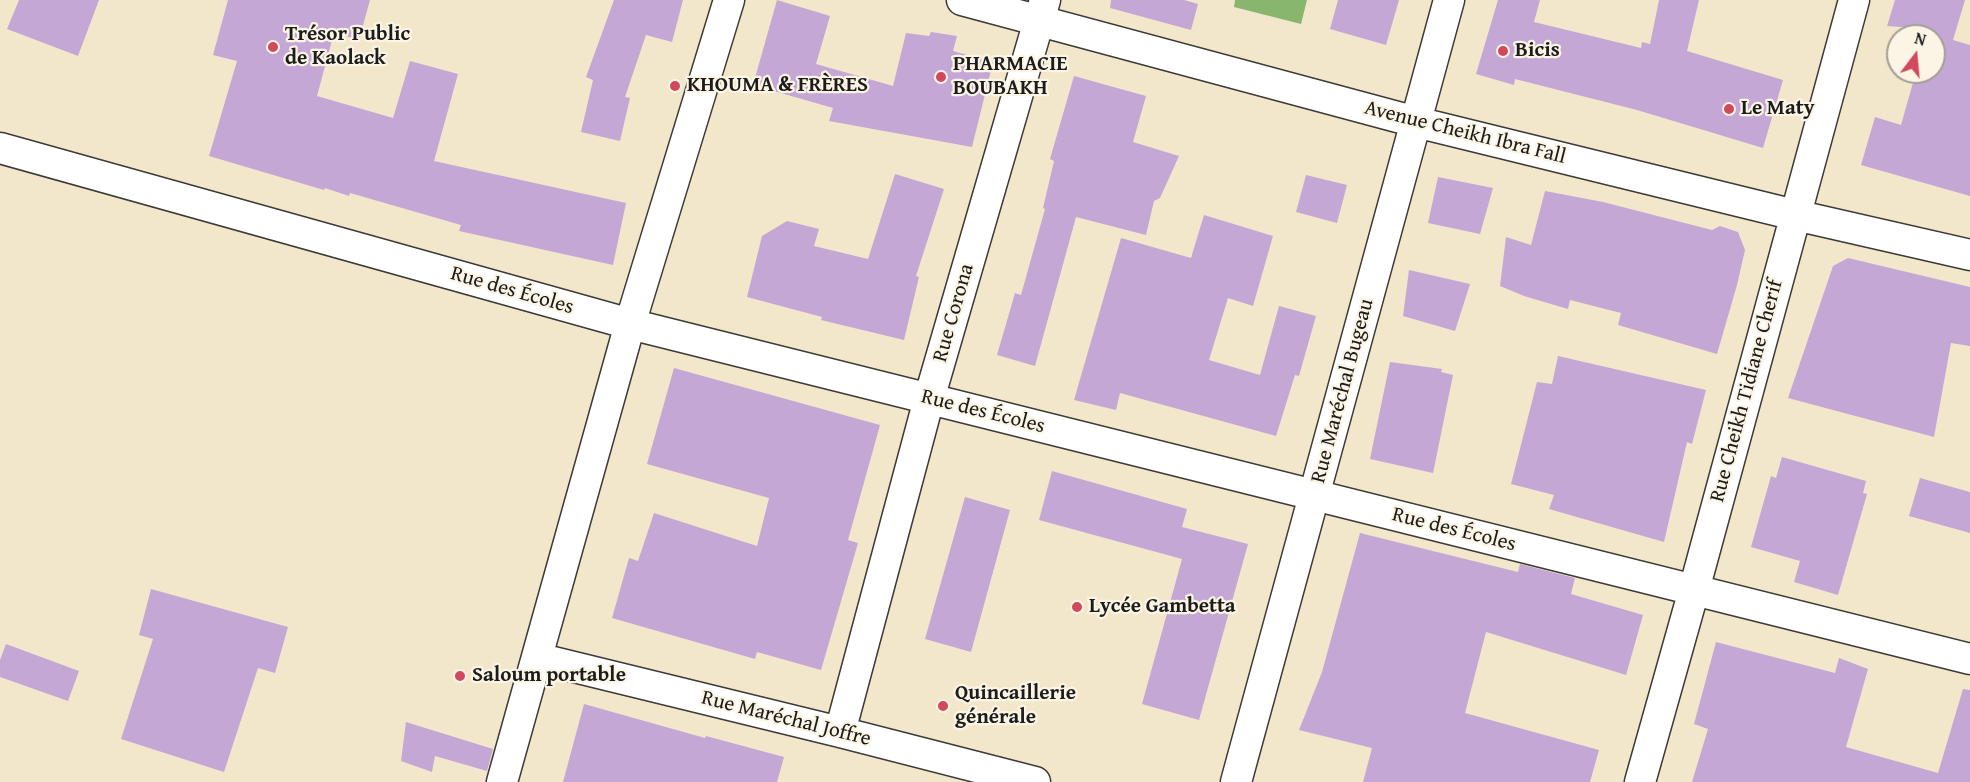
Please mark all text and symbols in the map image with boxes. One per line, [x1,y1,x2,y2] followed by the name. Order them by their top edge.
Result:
[285,22,410,72] place label: Trésor Public de Kaolack
[1886,24,1946,84] north arrow
[1912,26,1929,52] text: N
[1515,38,1560,64] place label: Bicis
[266,40,280,54] marker: Trésor Public de Kaolack
[1496,44,1510,58] marker: Bicis
[953,52,1068,102] place label: PHARMACIE BOUBAKH
[934,70,948,84] marker: PHARMACIE BOUBAKH
[687,73,868,99] place label: KHOUMA & FRÈRES
[668,79,682,93] marker: KHOUMA & FRÈRES
[1362,96,1568,170] street label: Avenue Cheikh Ibra Fall
[1741,96,1814,122] place label: Le Maty
[1722,102,1736,116] marker: Le Maty
[448,261,576,321] street label: Rue des Écoles
[928,261,980,365] street label: Rue Corona
[1705,277,1789,505] street label: Rue Cheikh Tidiane Cherif
[1306,296,1380,486] street label: Rue Maréchal Bugeau
[918,384,1048,440] street label: Rue des Écoles
[1389,502,1519,558] street label: Rue des Écoles
[1089,594,1236,620] place label: Lycée Gambetta
[1070,600,1084,614] marker: Lycée Gambetta
[472,663,626,689] place label: Saloum portable
[453,669,467,683] marker: Saloum portable
[955,681,1076,731] place label: Quincaillerie générale
[699,686,873,752] street label: Rue Maréchal Joffre
[936,699,950,713] marker: Quincaillerie générale

